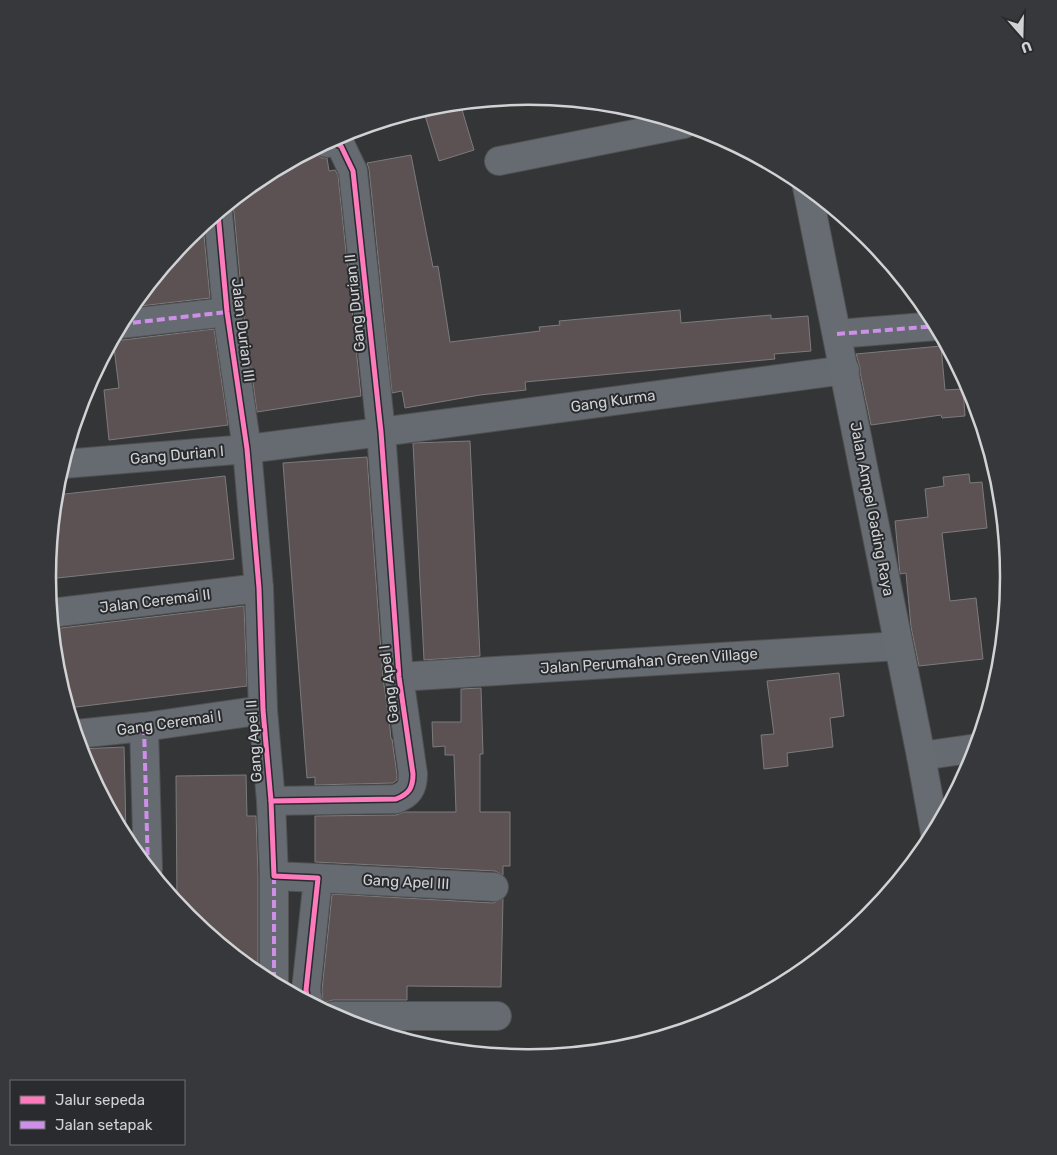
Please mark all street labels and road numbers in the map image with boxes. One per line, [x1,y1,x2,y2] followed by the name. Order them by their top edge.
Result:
[341,253,369,353] street label: Gang Durian II
[228,277,258,383] street label: Jalan Durian III
[570,386,656,416] street label: Gang Kurma
[846,420,898,598] street label: Jalan Ampel Gading Raya
[129,442,225,468] street label: Gang Durian I
[98,585,212,617] street label: Jalan Ceremai II
[375,644,403,724] street label: Gang Apel I
[540,644,758,678] street label: Jalan Perumahan Green Village
[242,699,266,783] street label: Gang Apel II
[115,707,223,739] street label: Gang Ceremai I
[362,871,450,893] street label: Gang Apel III

